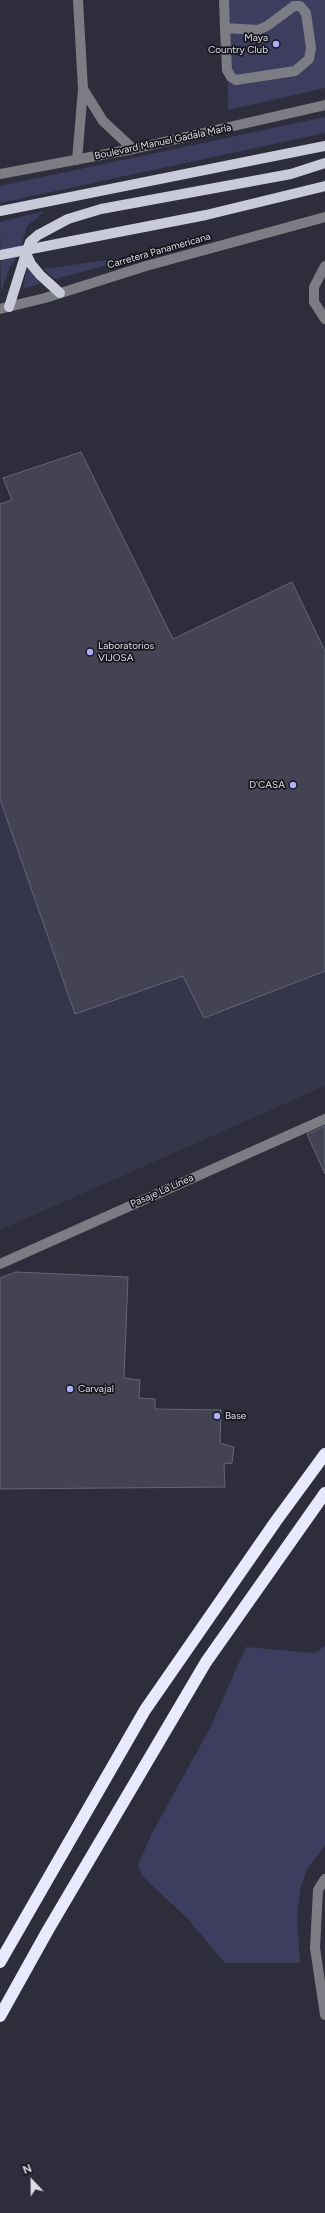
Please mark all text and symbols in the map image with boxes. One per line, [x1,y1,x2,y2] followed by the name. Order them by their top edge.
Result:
[208,32,268,56] place label: Maya Country Club
[271,39,281,49] marker: Maya Country Club
[94,122,232,162] street label: Boulevard Manuel Gadala María
[106,230,212,272] street label: Carretera Panamericana
[98,640,154,664] place label: Laboratorios VIJOSA
[85,647,95,657] marker: Laboratorios VIJOSA
[249,779,285,791] place label: D'CASA
[288,780,298,790] marker: D'CASA
[129,1172,195,1210] street label: Pasaje La Línea
[78,1383,114,1395] place label: Carvajal
[65,1384,75,1394] marker: Carvajal
[225,1410,246,1422] place label: Base
[212,1411,222,1421] marker: Base
[12,2161,52,2201] north arrow
[21,2162,34,2177] text: N

